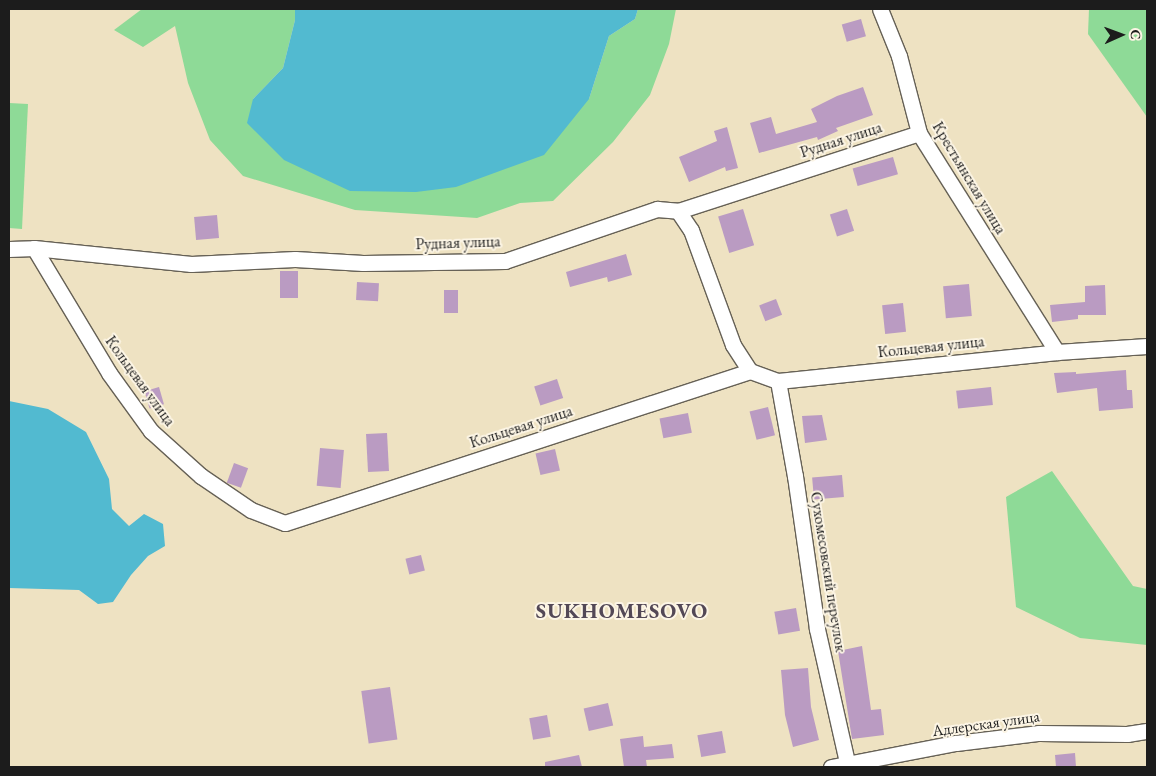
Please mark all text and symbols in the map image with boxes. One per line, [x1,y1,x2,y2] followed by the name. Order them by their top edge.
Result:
[1096,10,1146,60] north arrow
[1127,29,1145,40] text: С
[798,118,884,162] street label: Рудная улица
[928,118,1010,238] street label: Крестьянская улица
[415,232,501,254] street label: Рудная улица
[101,332,179,430] street label: Кольцевая улица
[877,332,985,362] street label: Кольцевая улица
[467,401,575,453] street label: Кольцевая улица
[806,490,850,654] street label: Сухомесовский переулок
[534,598,710,624] district label: SUKHOMESOVO
[931,707,1041,741] street label: Адлерская улица

